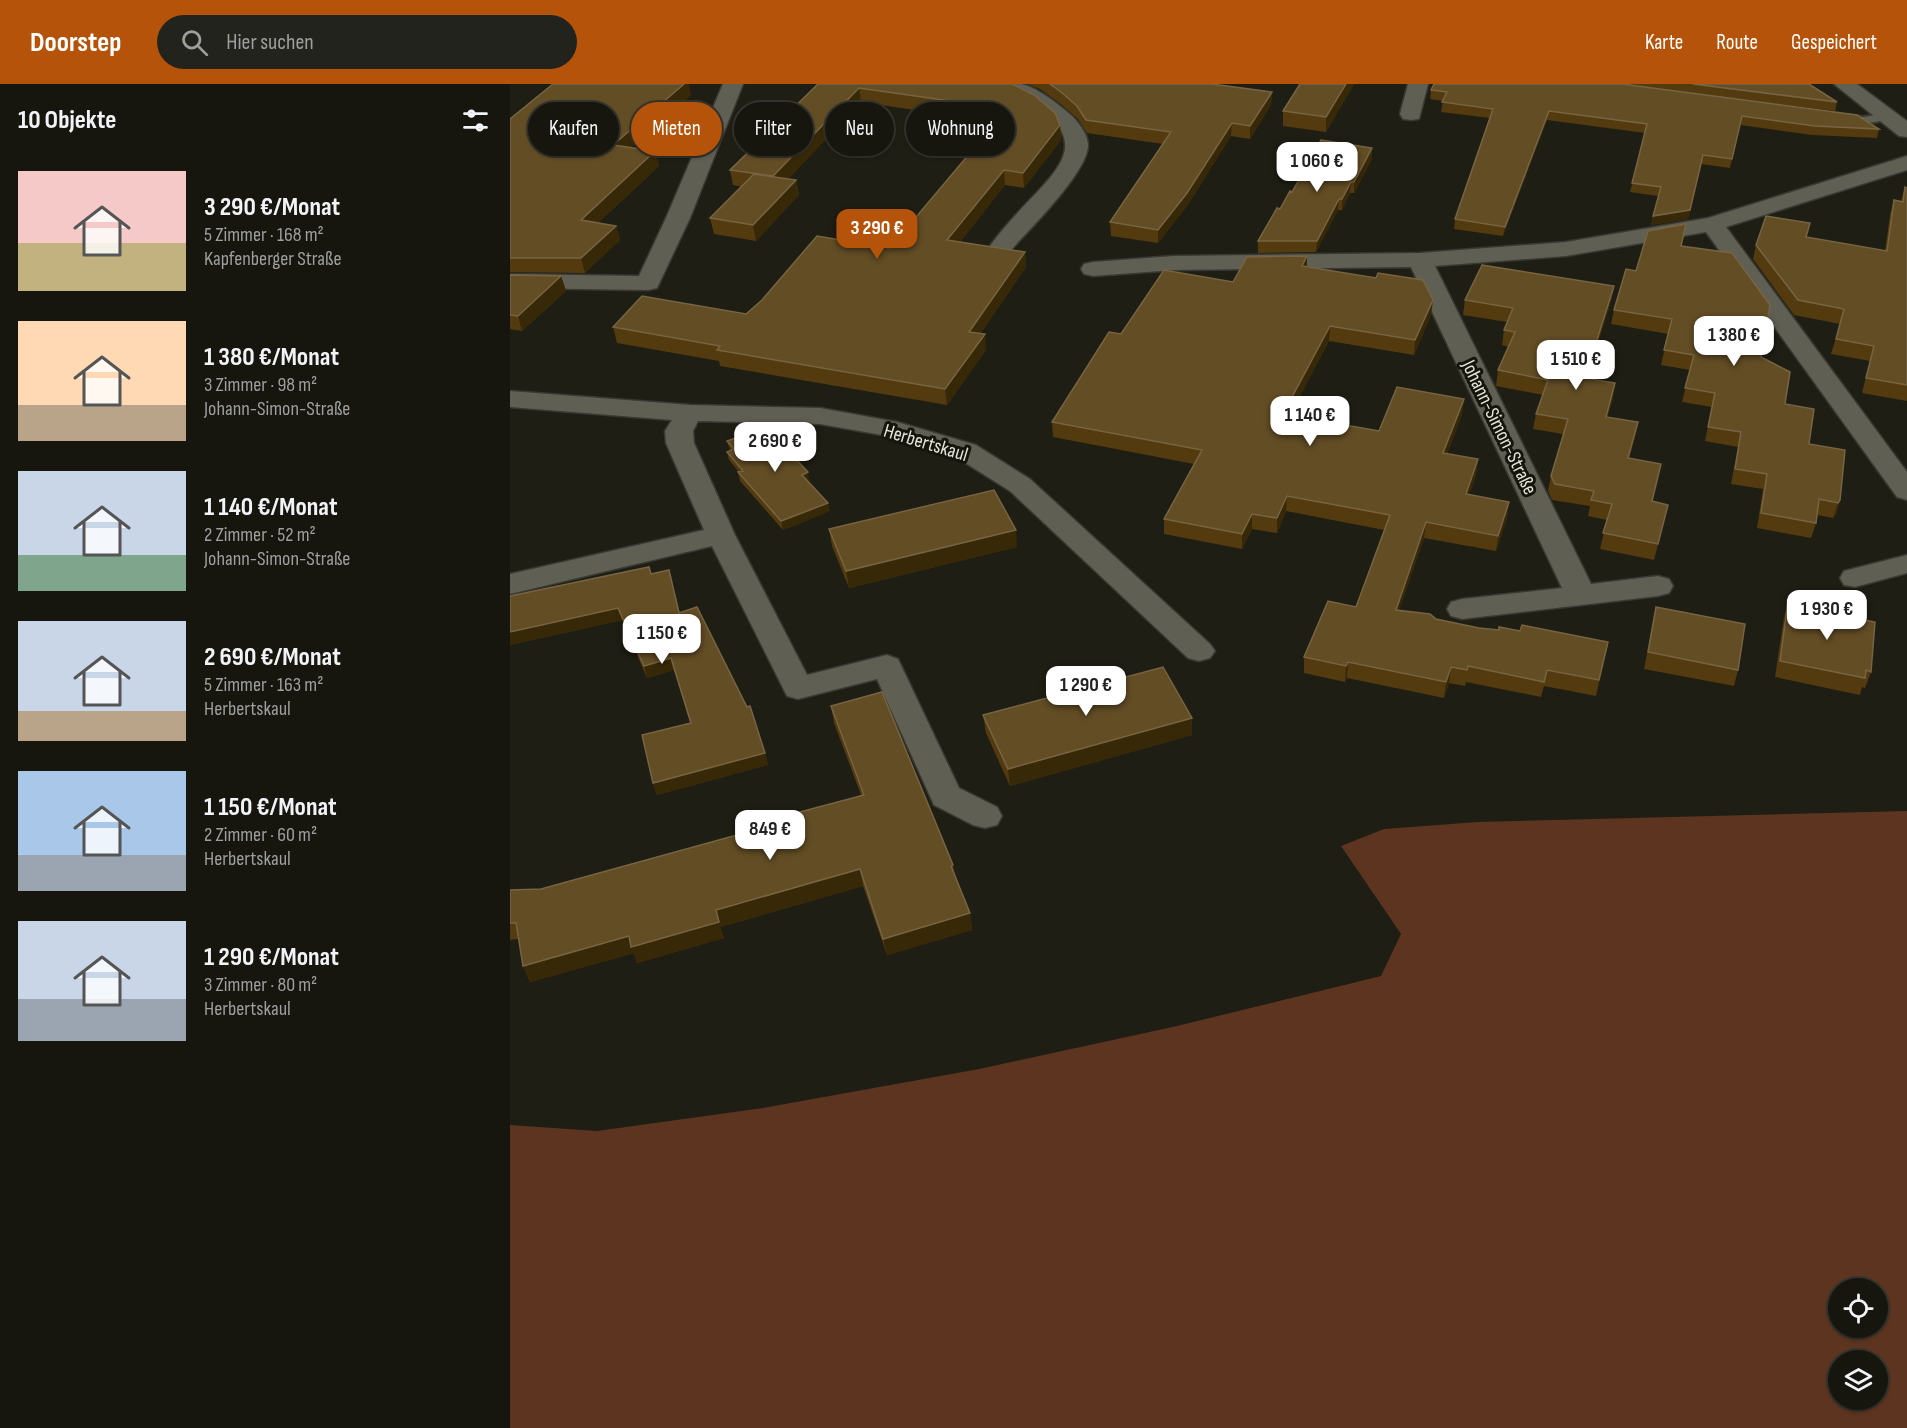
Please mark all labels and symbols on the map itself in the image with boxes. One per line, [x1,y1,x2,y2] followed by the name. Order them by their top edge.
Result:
[1262,142,1372,193] pin: 1 060 €
[822,209,932,260] pin: 3 290 €
[1679,316,1789,367] pin: 1 380 €
[1521,340,1631,391] pin: 1 510 €
[1456,355,1542,498] street label: Johann-Simon-Straße
[1255,396,1365,447] pin: 1 140 €
[881,419,971,467] street label: Herbertskaul
[720,422,830,473] pin: 2 690 €
[1772,590,1882,641] pin: 1 930 €
[607,614,717,665] pin: 1 150 €
[1031,666,1141,717] pin: 1 290 €
[728,810,812,861] pin: 849 €

